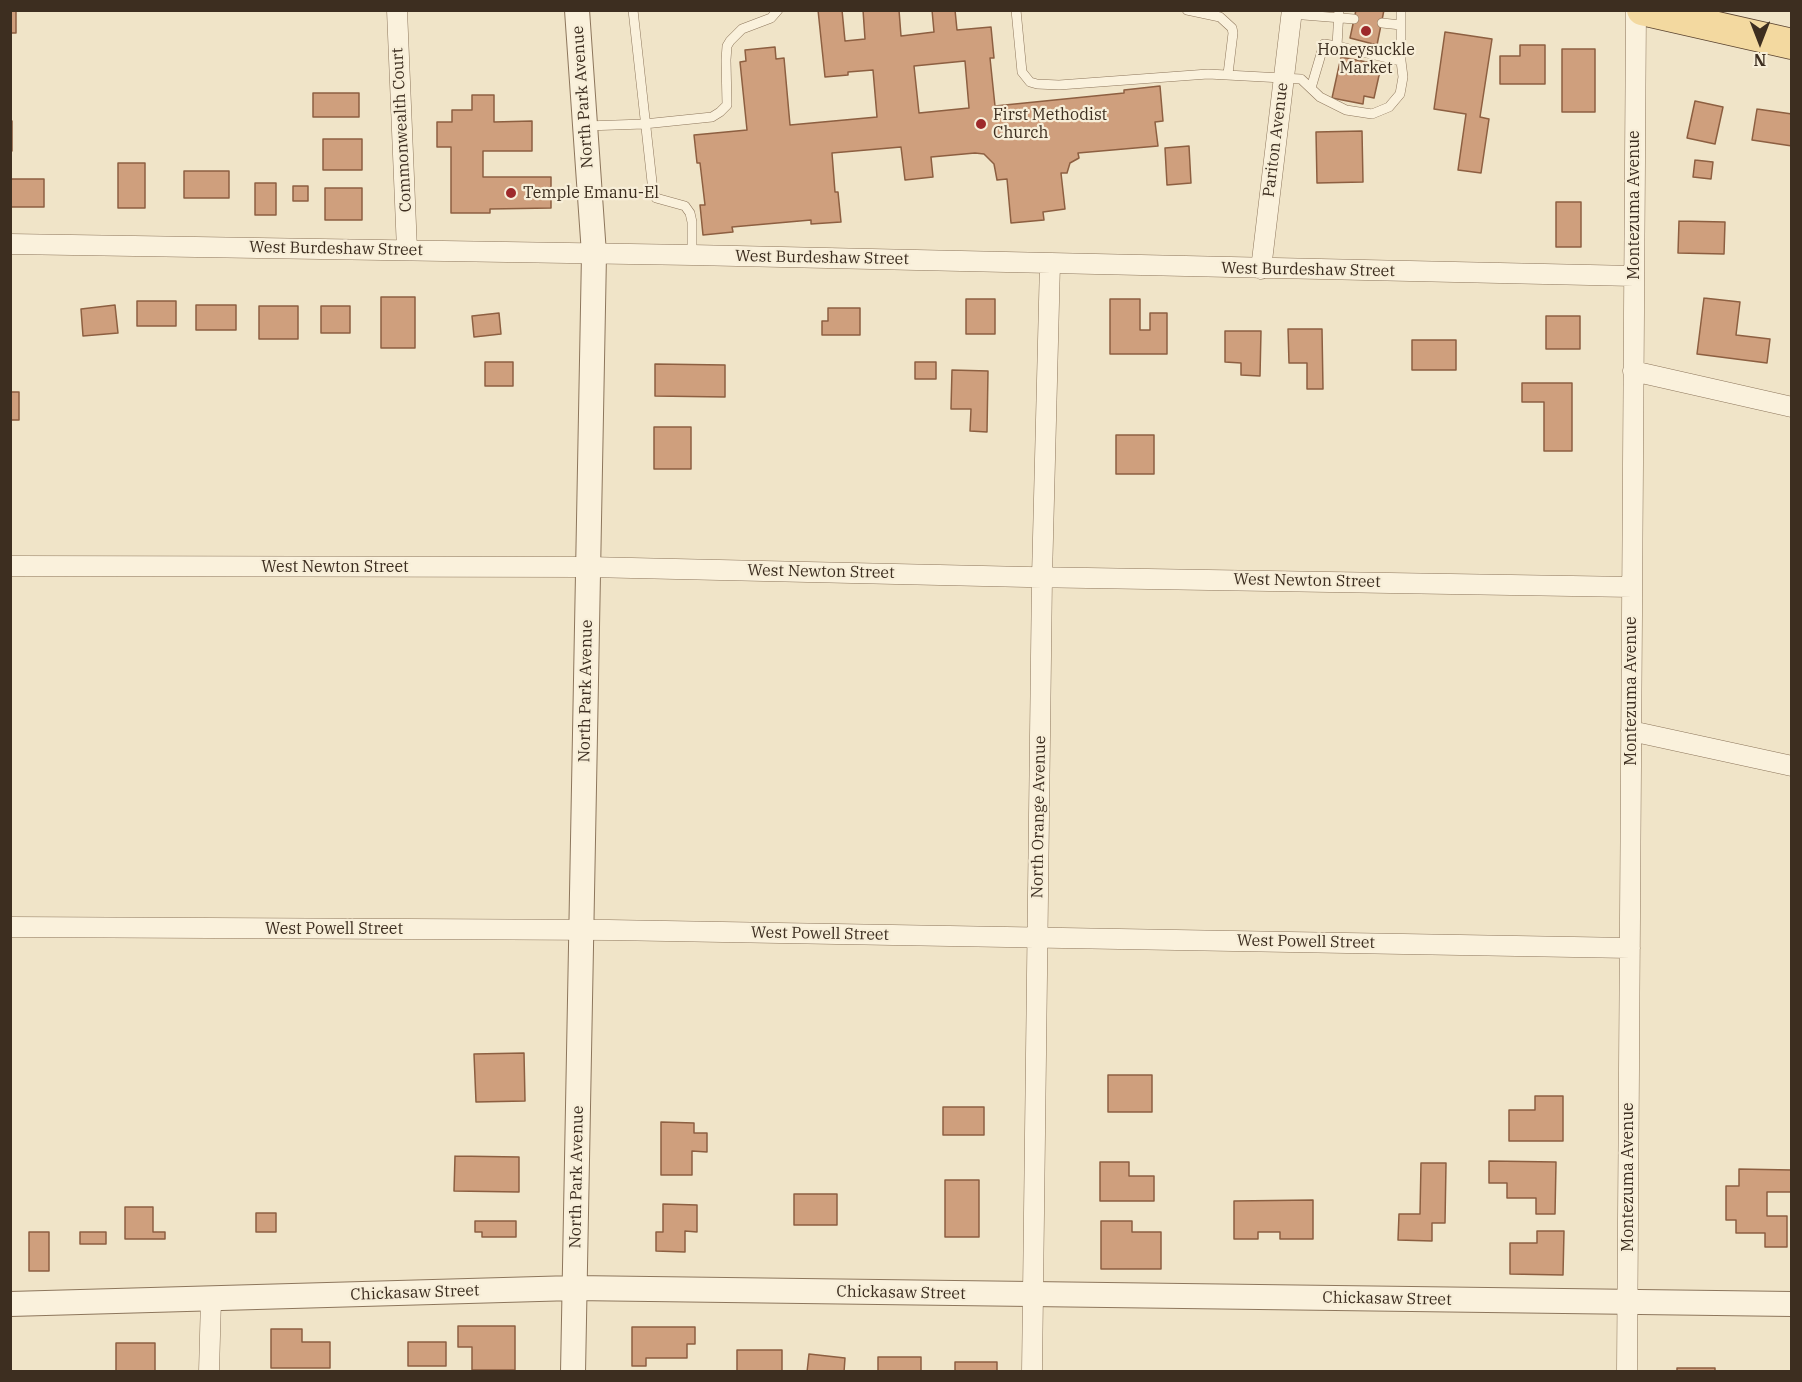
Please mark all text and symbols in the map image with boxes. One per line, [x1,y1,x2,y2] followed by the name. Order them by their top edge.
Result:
[1730,12,1790,72] north arrow
[1359,24,1373,38] marker: Honeysuckle Market
[568,25,598,169] street label: North Park Avenue
[1317,40,1415,78] place label: Honeysuckle Market
[388,47,416,213] street label: Commonwealth Court
[1754,50,1766,70] text: N
[1259,82,1293,198] street label: Pariton Avenue
[993,105,1107,143] place label: First Methodist Church
[974,117,988,131] marker: First Methodist Church
[1624,130,1644,280] street label: Montezuma Avenue
[523,183,659,203] place label: Temple Emanu-El
[504,186,518,200] marker: Temple Emanu-El
[249,238,423,260] street label: West Burdeshaw Street
[735,247,909,269] street label: West Burdeshaw Street
[1221,259,1395,281] street label: West Burdeshaw Street
[261,557,409,577] street label: West Newton Street
[747,561,895,583] street label: West Newton Street
[1233,570,1381,592] street label: West Newton Street
[1621,616,1641,766] street label: Montezuma Avenue
[575,619,597,763] street label: North Park Avenue
[1028,736,1050,898] street label: North Orange Avenue
[265,919,403,939] street label: West Powell Street
[751,923,889,945] street label: West Powell Street
[1237,931,1375,953] street label: West Powell Street
[1618,1102,1638,1252] street label: Montezuma Avenue
[566,1105,588,1249] street label: North Park Avenue
[350,1281,480,1305] street label: Chickasaw Street
[836,1282,966,1304] street label: Chickasaw Street
[1322,1288,1452,1310] street label: Chickasaw Street

